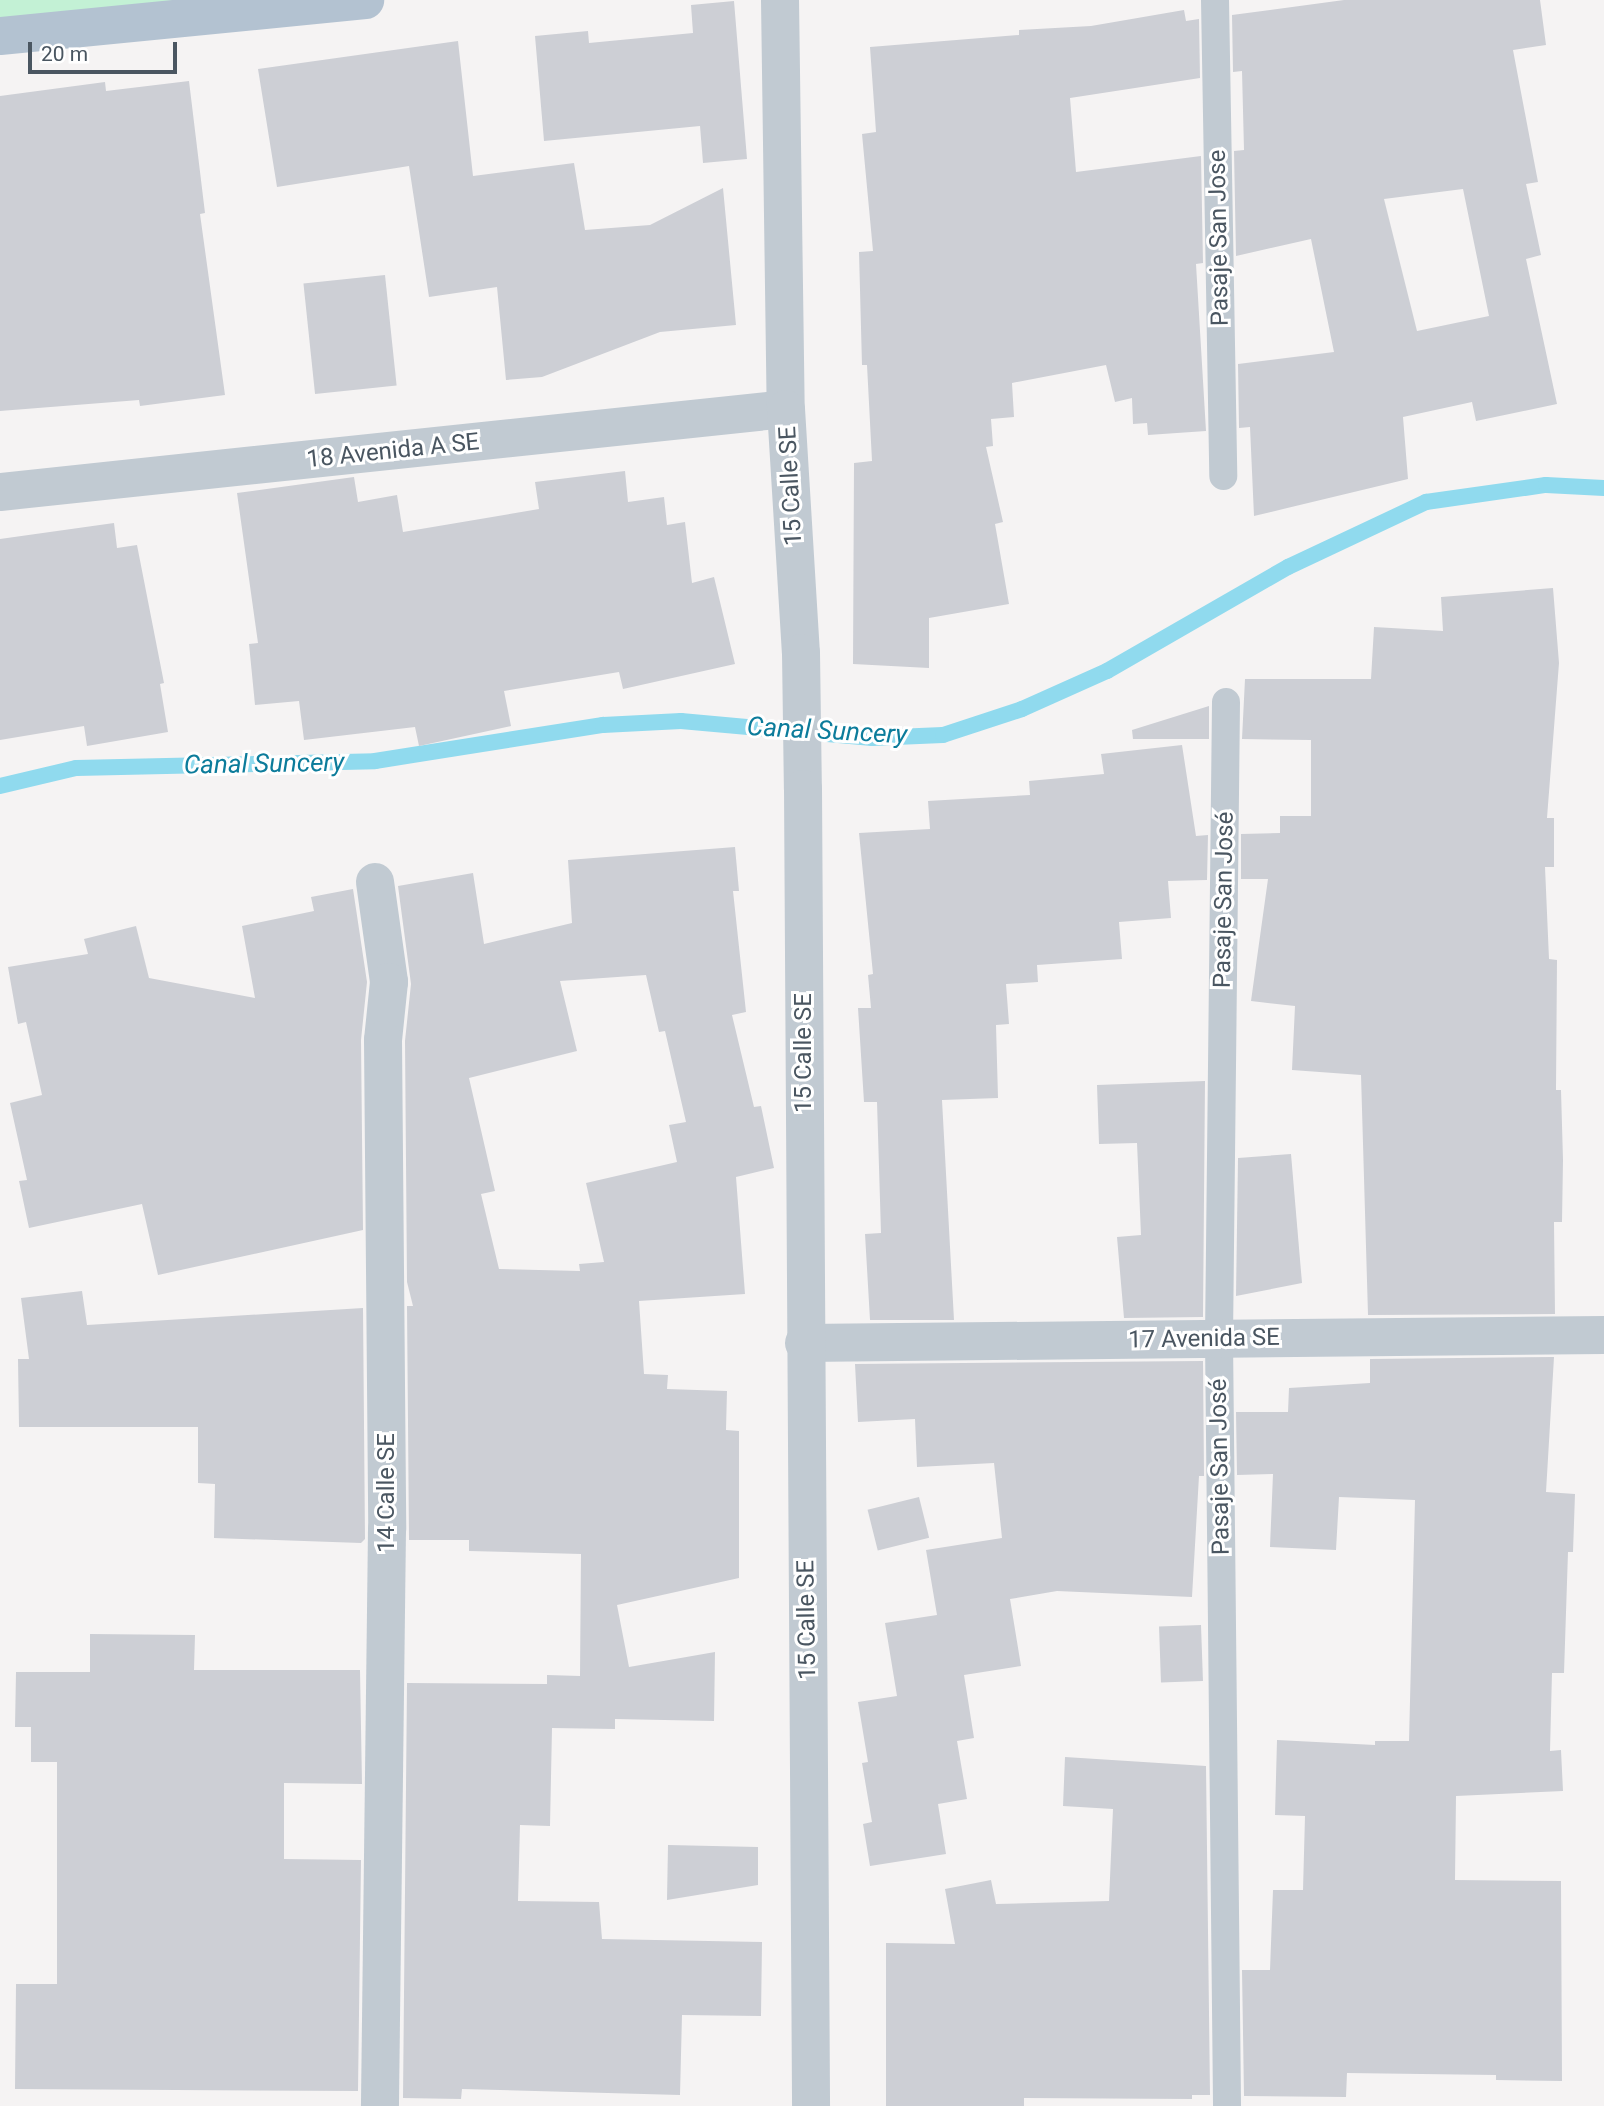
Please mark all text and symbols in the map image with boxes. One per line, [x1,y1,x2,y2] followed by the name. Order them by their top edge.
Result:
[32,28,180,72] scale bar
[41,42,88,66] text: 20 m
[1203,150,1235,326] street label: Pasaje San Jose
[773,425,809,547] street label: 15 Calle SE
[305,428,481,474] street label: 18 Avenida A SE
[746,711,908,751] water label: Canal Suncery
[184,747,344,781] water label: Canal Suncery
[1208,812,1240,988] street label: Pasaje San José
[790,993,818,1113] street label: 15 Calle SE
[1128,1323,1280,1355] street label: 17 Avenida SE
[1204,1379,1236,1555] street label: Pasaje San José
[373,1433,401,1553] street label: 14 Calle SE
[792,1560,822,1680] street label: 15 Calle SE

